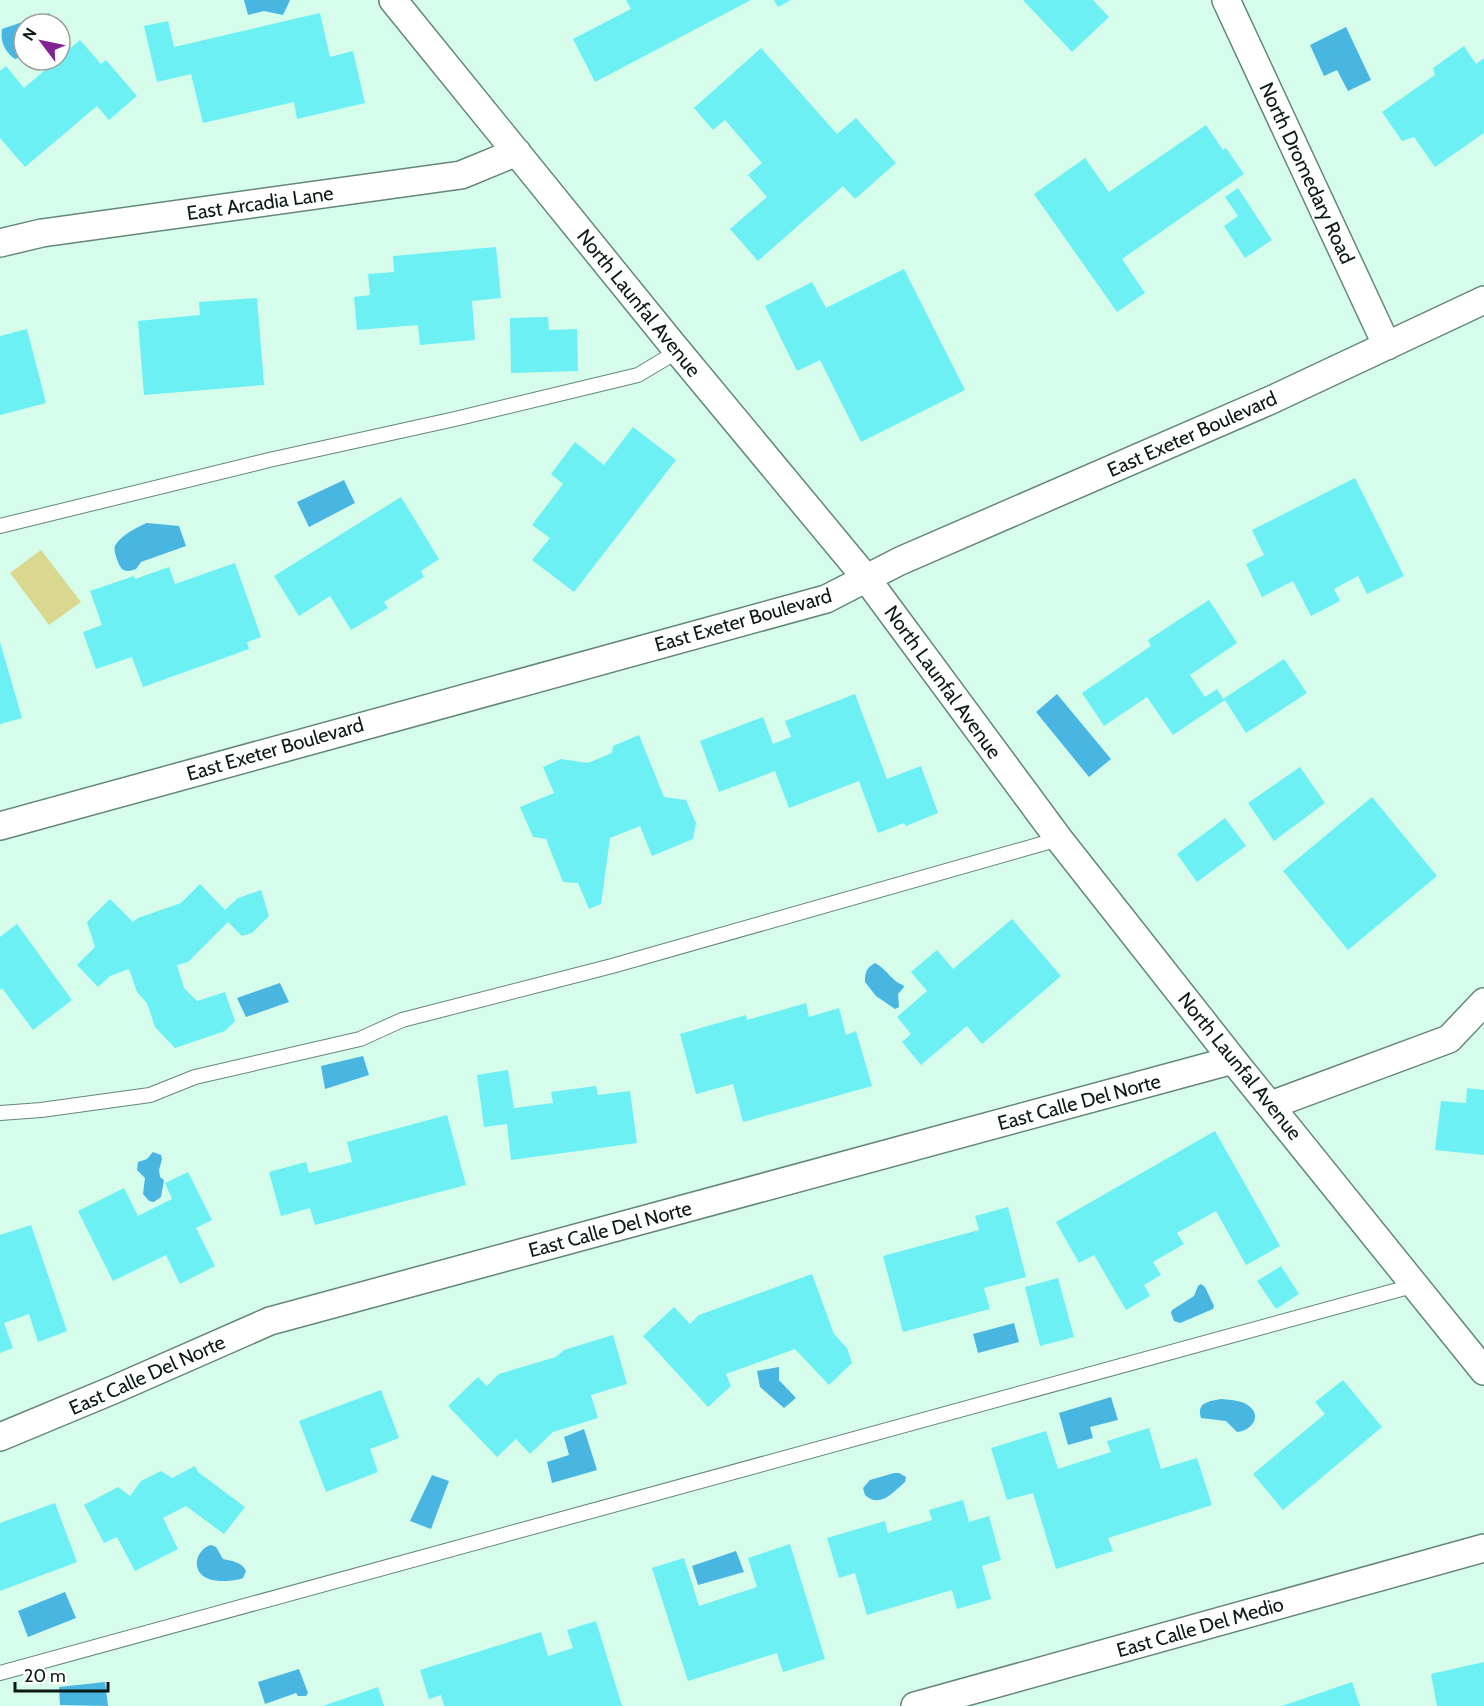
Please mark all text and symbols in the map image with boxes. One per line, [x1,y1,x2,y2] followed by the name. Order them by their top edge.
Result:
[12,12,72,72] north arrow
[19,24,41,44] text: N
[1254,78,1360,268] street label: North Dromedary Road
[185,181,335,225] street label: East Arcadia Lane
[572,224,706,382] street label: North Launfal Avenue
[1104,386,1280,482] street label: East Exeter Boulevard
[652,583,834,657] street label: East Exeter Boulevard
[879,601,1007,763] street label: North Launfal Avenue
[184,712,366,786] street label: East Exeter Boulevard
[1173,987,1307,1145] street label: North Launfal Avenue
[995,1069,1163,1135] street label: East Calle Del Norte
[526,1196,694,1262] street label: East Calle Del Norte
[65,1330,229,1420] street label: East Calle Del Norte
[1114,1592,1286,1662] street label: East Calle Del Medio
[15,1655,108,1693] scale bar
[24,1665,66,1687] text: 20 m

